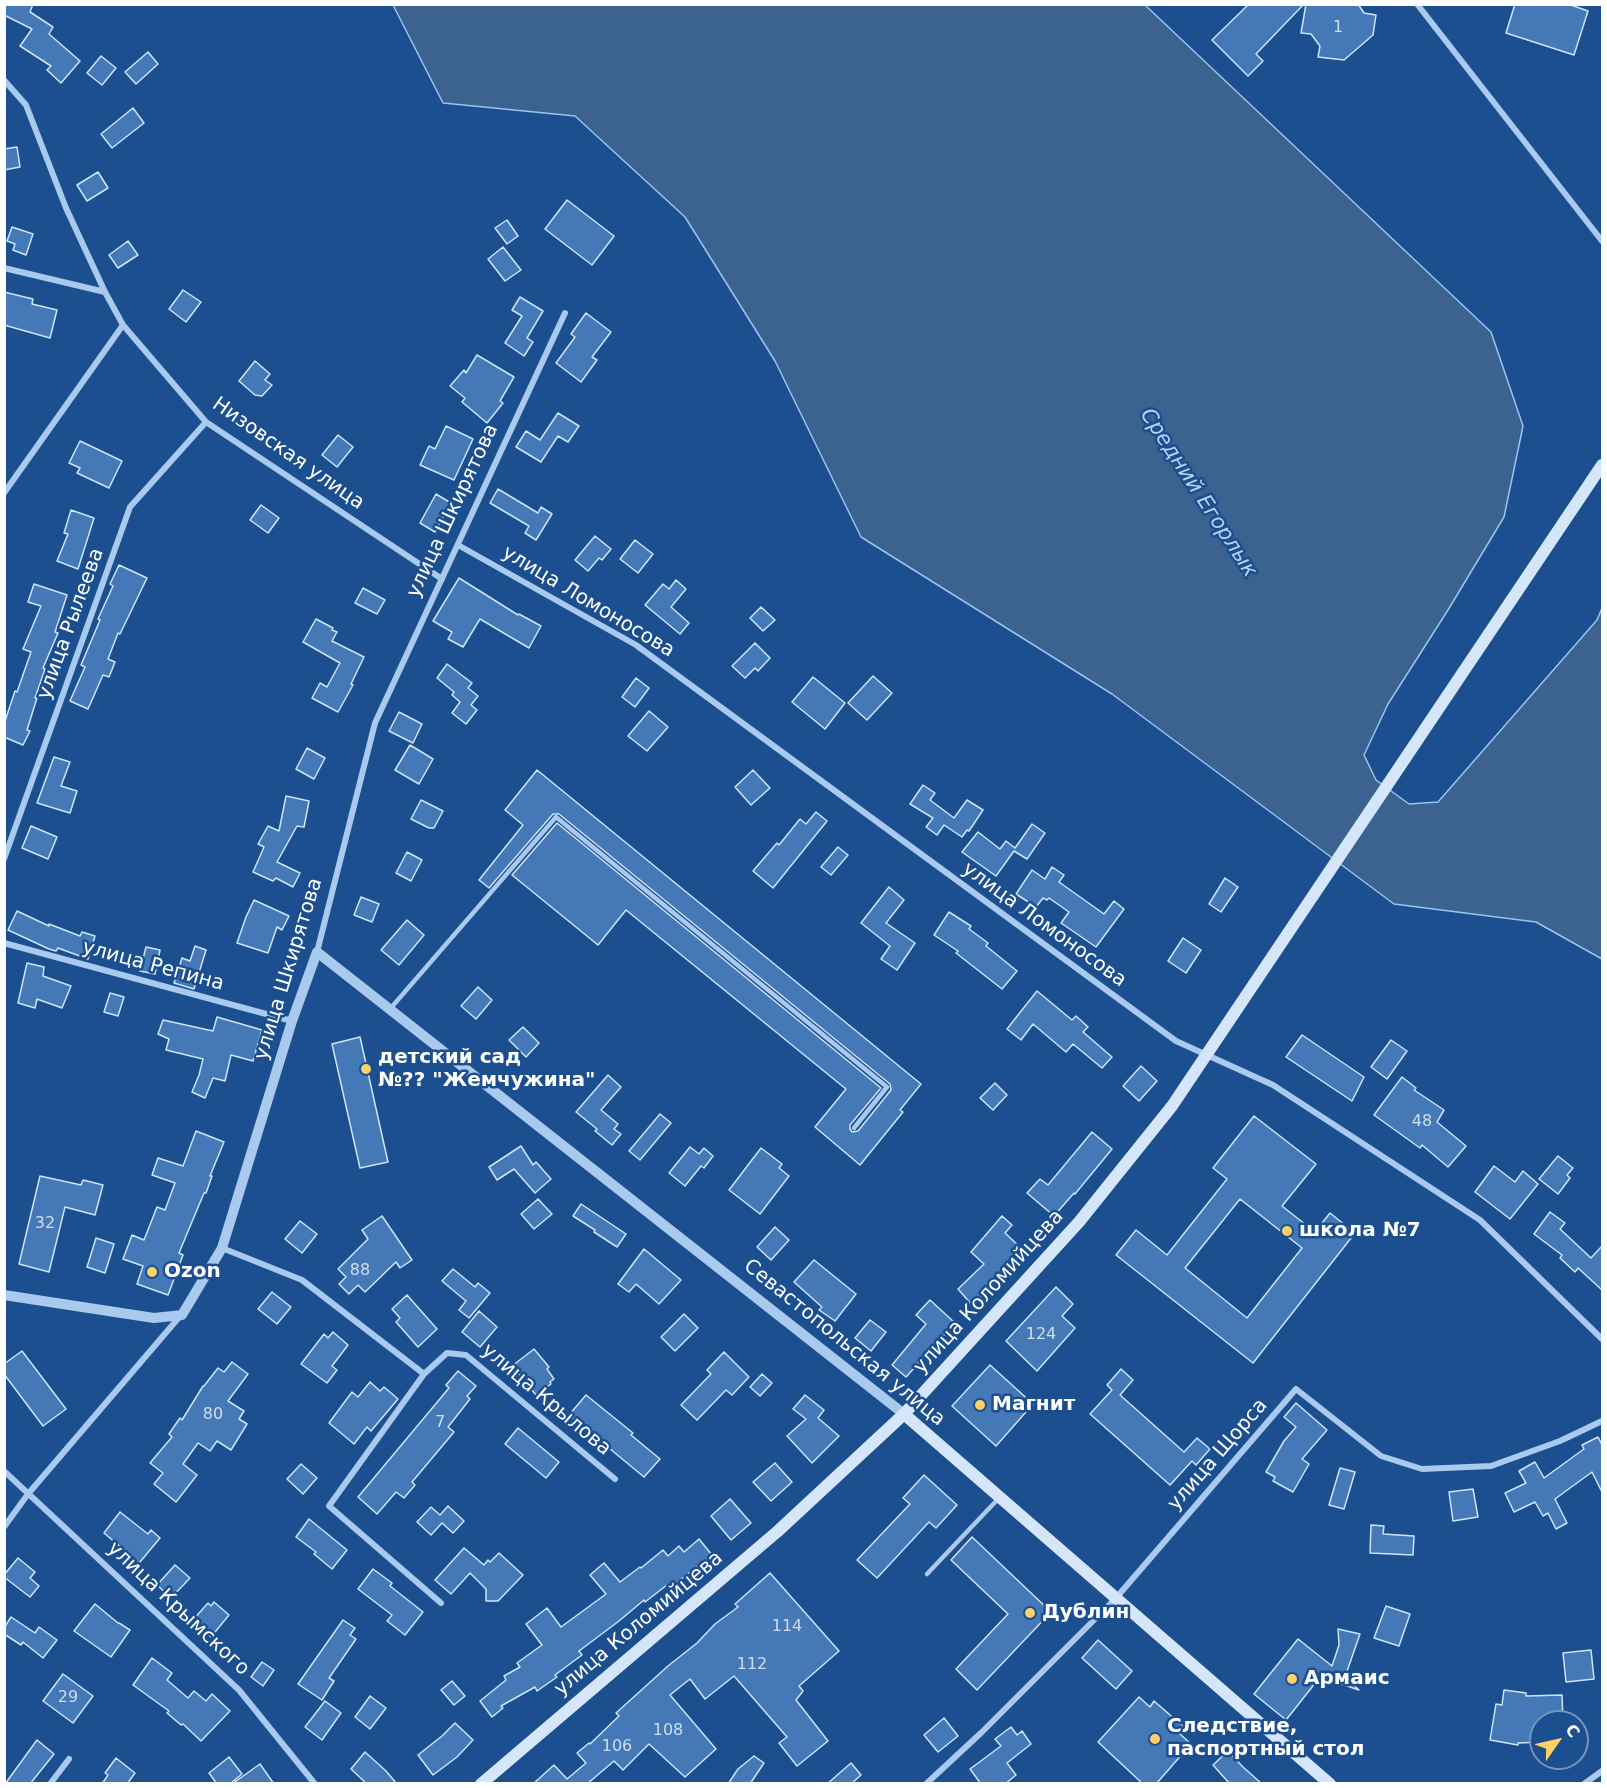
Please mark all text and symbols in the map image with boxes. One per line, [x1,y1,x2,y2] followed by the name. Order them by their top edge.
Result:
[1333,18,1343,38] house number: 1
[207,393,369,515] street label: Низовская улица
[1134,404,1262,582] water label: Средний Егорлык
[402,420,504,602] street label: улица Шкирятова
[497,541,679,663] street label: улица Ломоносова
[33,545,109,703] street label: улица Рылеева
[957,857,1131,993] street label: улица Ломоносова
[250,875,328,1063] street label: улица Шкирятова
[80,936,226,996] street label: улица Репина
[378,1046,595,1093] place label: детский сад №?? "Жемчужина"
[359,1062,373,1076] marker: детский сад №?? "Жемчужина"
[1412,1112,1432,1132] house number: 48
[909,1205,1069,1379] street label: улица Коломийцева
[35,1214,55,1234] house number: 32
[1299,1219,1421,1243] place label: школа №7
[1280,1224,1294,1238] marker: школа №7
[738,1254,950,1432] street label: Севастопольская улица
[164,1260,221,1284] place label: Ozon
[350,1261,370,1281] house number: 88
[145,1265,159,1279] marker: Ozon
[1026,1325,1056,1345] house number: 124
[476,1339,616,1461] street label: улица Крылова
[992,1393,1075,1417] place label: Магнит
[1163,1394,1273,1516] street label: улица Щорса
[973,1398,987,1412] marker: Магнит
[203,1405,223,1425] house number: 80
[435,1413,445,1433] house number: 7
[102,1537,254,1681] street label: улица Крымского
[550,1547,728,1701] street label: улица Коломийцева
[1042,1601,1129,1625] place label: Дублин
[1023,1606,1037,1620] marker: Дублин
[772,1617,802,1637] house number: 114
[737,1655,767,1675] house number: 112
[1304,1667,1390,1691] place label: Армаис
[1285,1672,1299,1686] marker: Армаис
[58,1688,78,1708] house number: 29
[1529,1710,1589,1770] north arrow
[1167,1715,1364,1762] place label: Следствие, паспортный стол
[653,1721,683,1741] house number: 108
[1562,1721,1584,1741] text: С
[1148,1732,1162,1746] marker: Следствие, паспортный стол
[602,1737,632,1757] house number: 106

